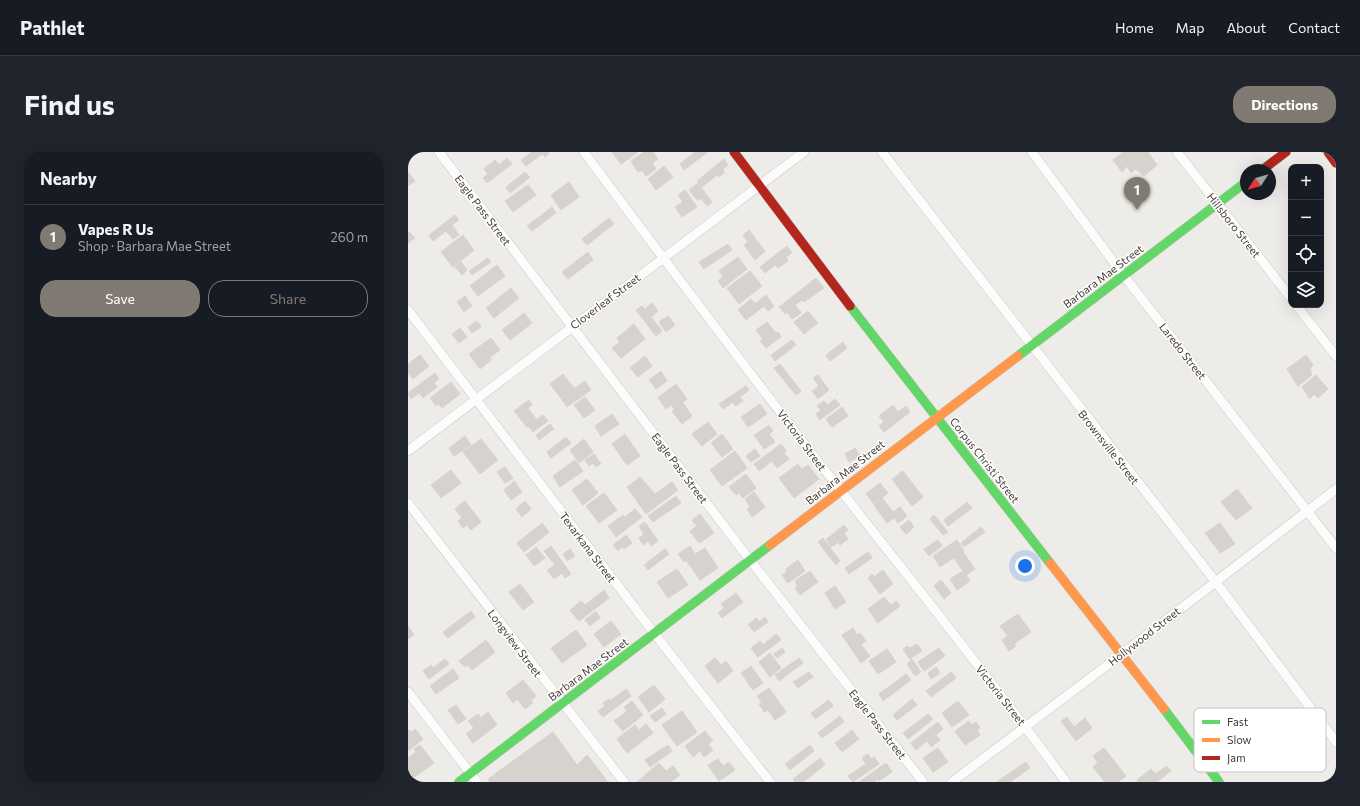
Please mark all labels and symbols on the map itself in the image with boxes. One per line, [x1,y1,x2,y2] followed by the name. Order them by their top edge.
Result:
[1240,164,1276,200] north arrow
[452,172,514,248] street label: Eagle Pass Street
[1124,177,1150,210] pin: 1
[1205,190,1264,260] street label: Hillsboro Street
[1060,241,1146,310] street label: Barbara Mae Street
[567,270,643,332] street label: Cloverleaf Street
[1157,320,1209,382] street label: Laredo Street
[775,407,829,473] street label: Victoria Street
[1076,407,1142,487] street label: Brownsville Street
[948,415,1023,506] street label: Corpus Christi Street
[649,430,711,506] street label: Eagle Pass Street
[803,437,888,507] street label: Barbara Mae Street
[557,509,619,585] street label: Texarkana Street
[1015,556,1035,576] your location
[1106,604,1183,668] street label: Hollywood Street
[485,607,545,680] street label: Longview Street
[545,634,631,703] street label: Barbara Mae Street
[973,662,1029,728] street label: Victoria Street
[847,687,910,762] street label: Eagle Pass Street
[1194,708,1326,772] legend
[1227,715,1249,728] text: Fast
[1227,733,1252,746] text: Slow
[1227,751,1246,765] text: Jam

